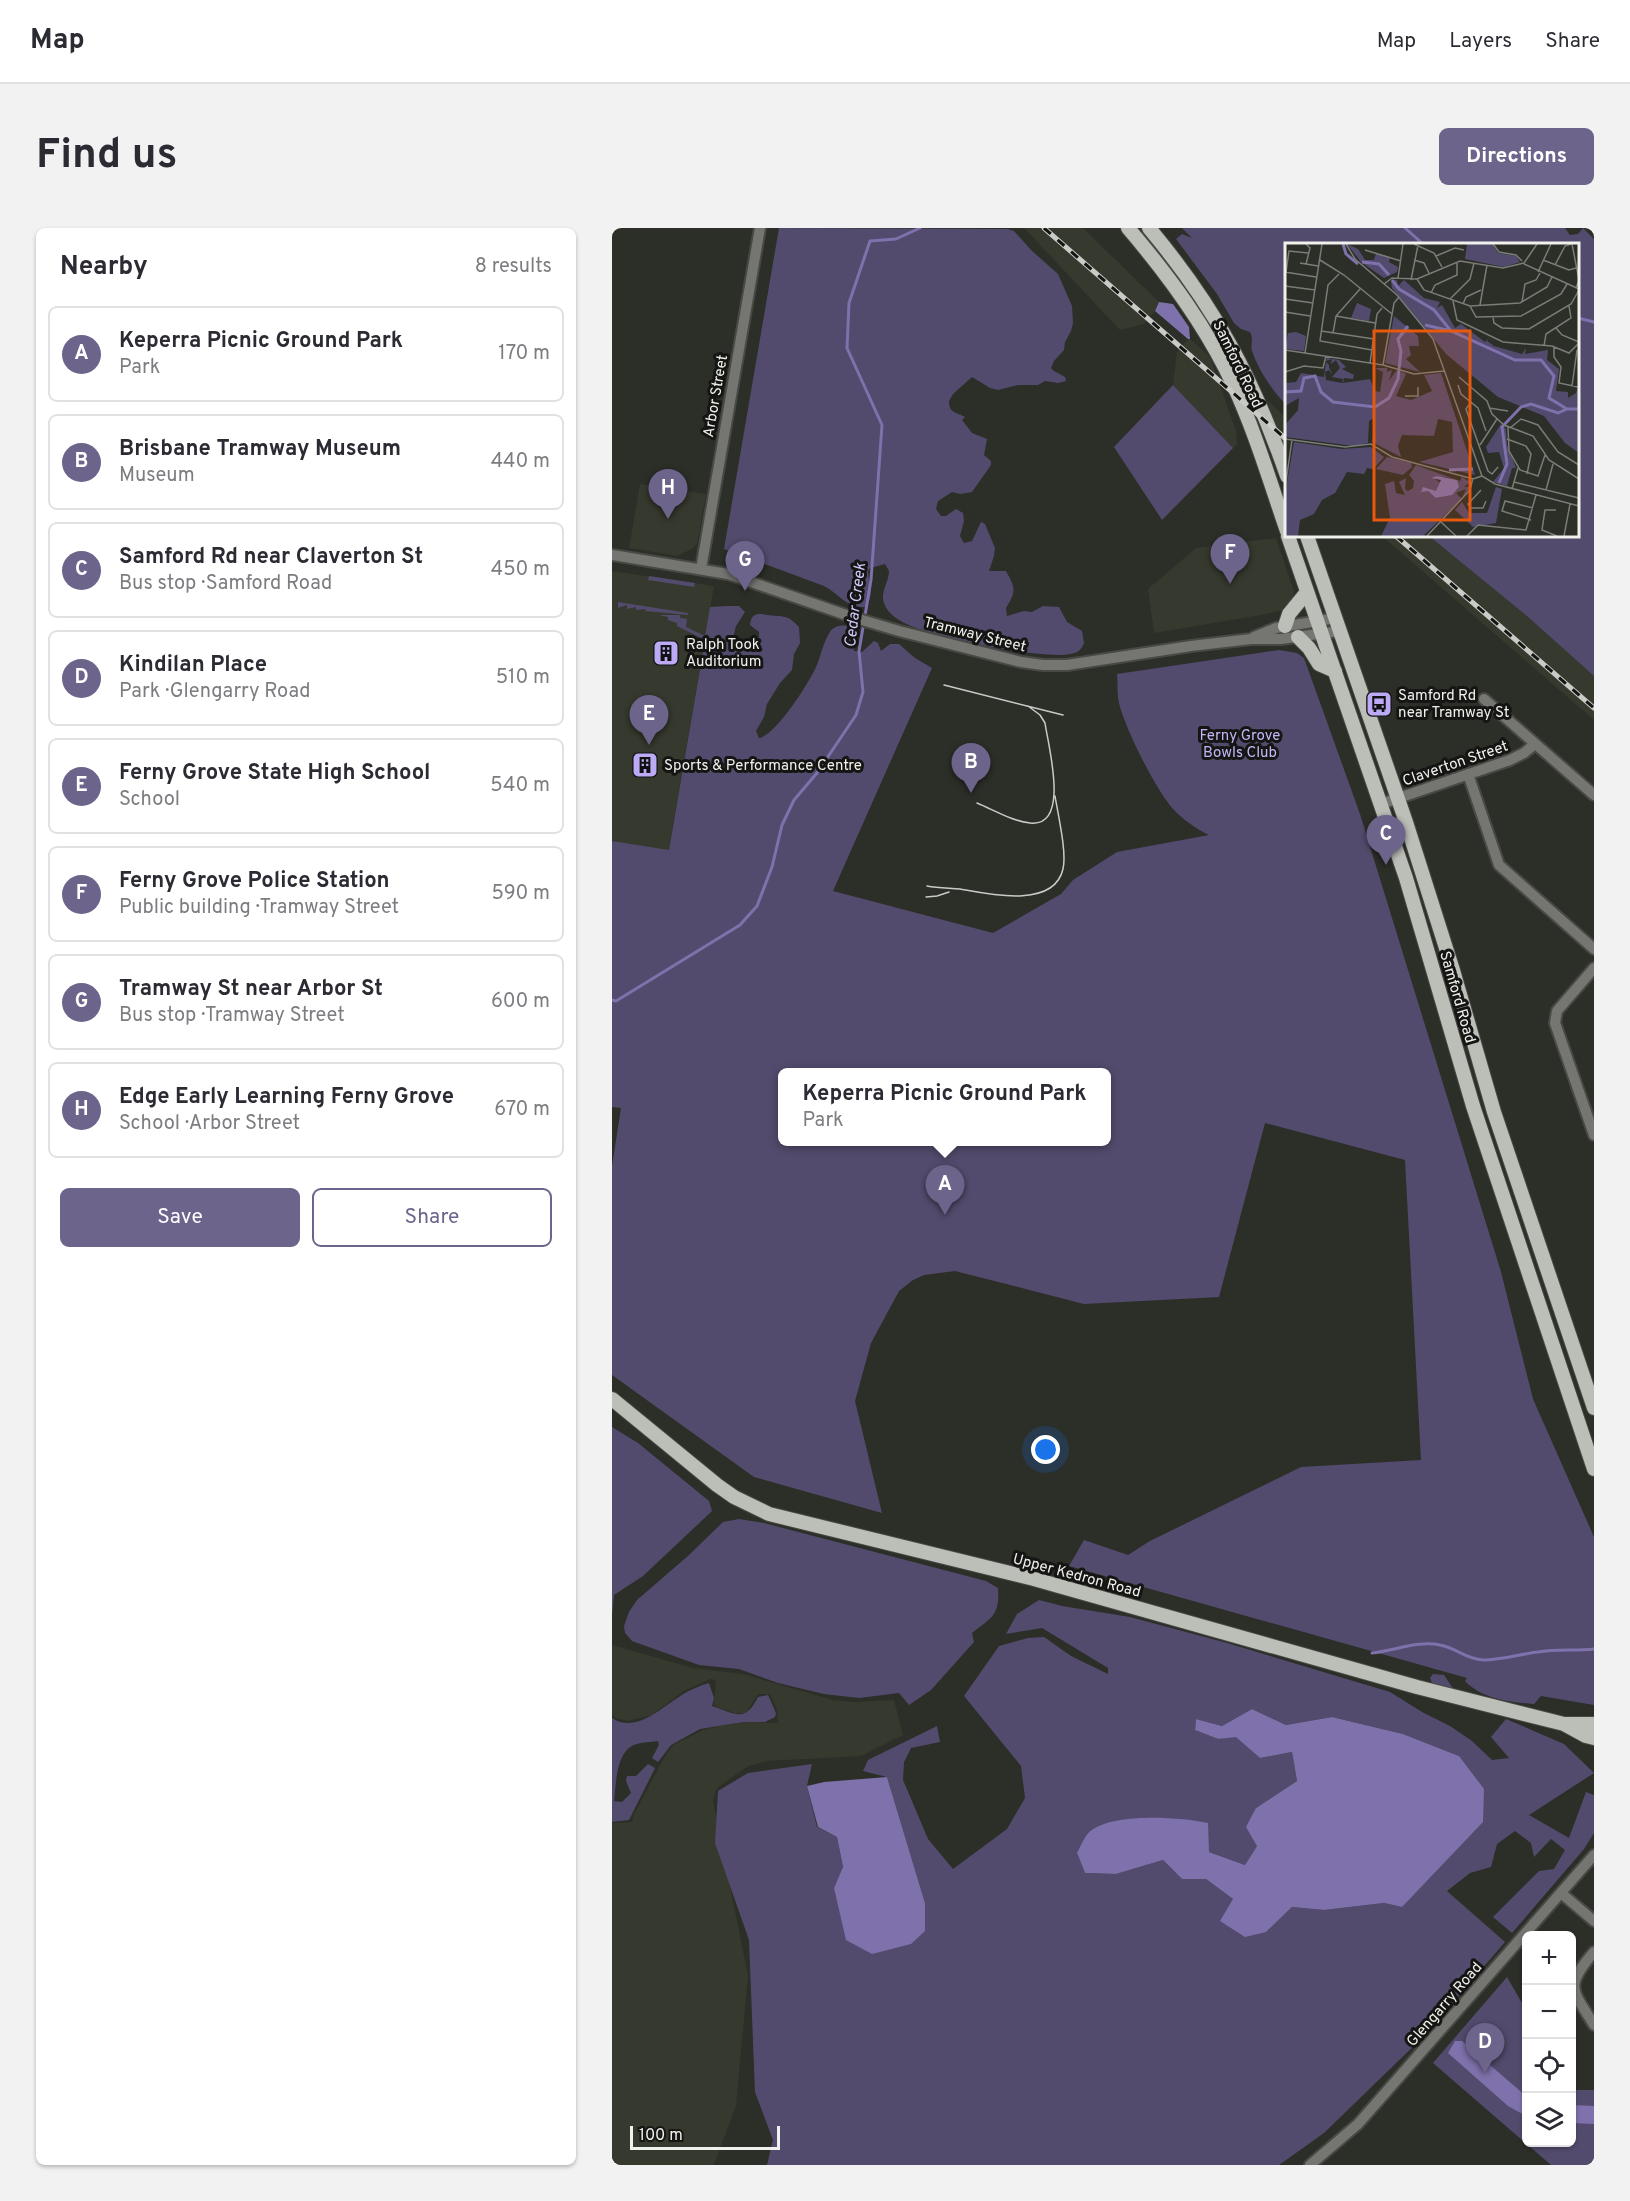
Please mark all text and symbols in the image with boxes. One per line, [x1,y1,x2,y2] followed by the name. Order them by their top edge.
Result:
[30,23,85,59] text: Map
[1377,28,1416,55] text: Map
[1449,28,1512,55] text: Layers
[1545,28,1600,55] text: Share
[1439,128,1594,185] button: Directions
[36,130,177,183] text: Find us
[1285,243,1579,537] inset map
[60,251,148,284] text: Nearby
[475,254,552,280] text: 8 results
[1207,318,1266,411] street label: Samford Road
[119,328,403,355] text: Keperra Picnic Ground Park
[74,341,89,367] text: A
[498,341,550,367] text: 170 m
[700,353,733,439] street label: Arbor Street
[119,355,160,381] text: Park
[119,436,401,463] text: Brisbane Tramway Museum
[75,449,88,475] text: B
[491,449,550,475] text: 440 m
[119,463,195,489] text: Museum
[648,470,688,519] pin: H
[1210,534,1250,584] pin: F
[726,542,764,591] pin: G
[119,544,423,571] text: Samford Rd near Claverton St
[75,557,88,583] text: C
[491,557,550,583] text: 450 m
[841,561,871,649] water label: Cedar Creek
[119,571,332,597] text: Bus stop · Samford Road
[921,614,1028,657] street label: Tramway Street
[686,636,761,672] place label: Ralph Took Auditorium
[651,638,681,668] building icon: Ralph Took Auditorium
[119,652,267,679] text: Kindilan Place
[74,665,89,691] text: D
[496,665,550,691] text: 510 m
[119,679,311,705] text: Park · Glengarry Road
[1398,687,1510,723] place label: Samford Rd near Tramway St
[1364,689,1394,719] bus stop icon: Samford Rd near Tramway St
[630,696,669,745] pin: E
[1200,727,1280,763] park label: Ferny Grove Bowls Club
[1400,737,1511,791] street label: Claverton Street
[952,744,990,793] pin: B
[630,750,660,780] building icon: Sports & Performance Centre
[664,757,862,776] place label: Sports & Performance Centre
[119,760,431,787] text: Ferny Grove State High School
[75,773,88,799] text: E
[490,773,550,799] text: 540 m
[119,787,180,813] text: School
[1366,816,1406,865] pin: C
[119,868,390,895] text: Ferny Grove Police Station
[76,881,87,907] text: F
[492,881,550,907] text: 590 m
[119,895,399,921] text: Public building · Tramway Street
[1434,949,1479,1046] street label: Samford Road
[119,976,383,1003] text: Tramway St near Arbor St
[75,989,88,1015] text: G
[491,989,550,1015] text: 600 m
[119,1003,345,1029] text: Bus stop · Tramway Street
[778,1068,1111,1146] popup
[802,1081,1087,1108] text: Keperra Picnic Ground Park
[119,1084,454,1111] text: Edge Early Learning Ferny Grove
[74,1097,89,1123] text: H
[494,1097,550,1123] text: 670 m
[802,1108,844,1134] text: Park
[119,1111,300,1137] text: School · Arbor Street
[926,1166,964,1215] pin: A
[60,1188,300,1247] button: Save
[312,1188,552,1247] button: Share
[1031,1435,1060,1464] your location
[1011,1550,1143,1603] street label: Upper Kedron Road
[1522,1931,1576,2147] map controls
[1522,1931,1576,1985] button: +
[1403,1959,1487,2051] street label: Glengarry Road
[1522,1985,1576,2039] button: −
[1466,2024,1504,2073] pin: D
[1522,2039,1576,2093] button: locate
[1522,2093,1576,2147] button: layers
[630,2123,780,2150] scale bar
[639,2126,683,2146] text: 100 m

